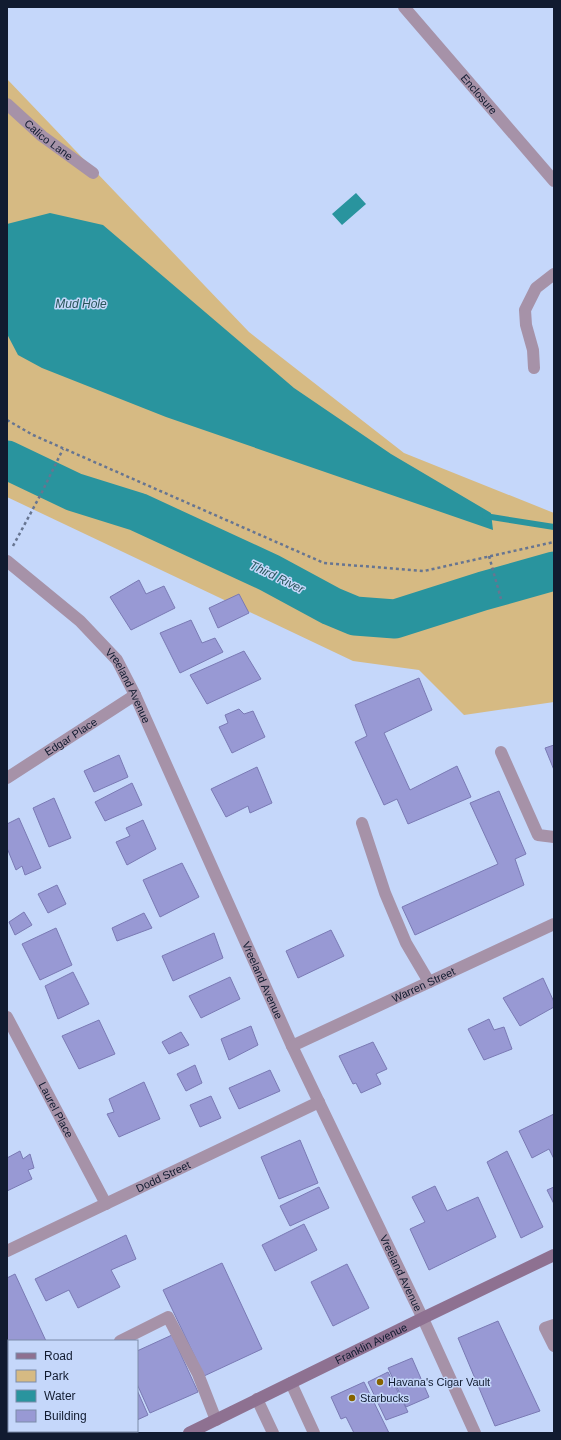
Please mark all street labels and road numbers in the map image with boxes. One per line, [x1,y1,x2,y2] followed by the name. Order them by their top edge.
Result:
[459,72,500,117] street label: Enclosure
[22,117,75,162] street label: Calico Lane
[103,646,153,725] street label: Vreeland Avenue
[42,715,99,758] street label: Edgar Place
[240,940,285,1021] street label: Vreeland Avenue
[390,965,457,1005] street label: Warren Street
[37,1080,76,1140] street label: Laurel Place
[134,1158,192,1195] street label: Dodd Street
[378,1233,424,1313] street label: Vreeland Avenue
[333,1321,409,1366] street label: Franklin Avenue

